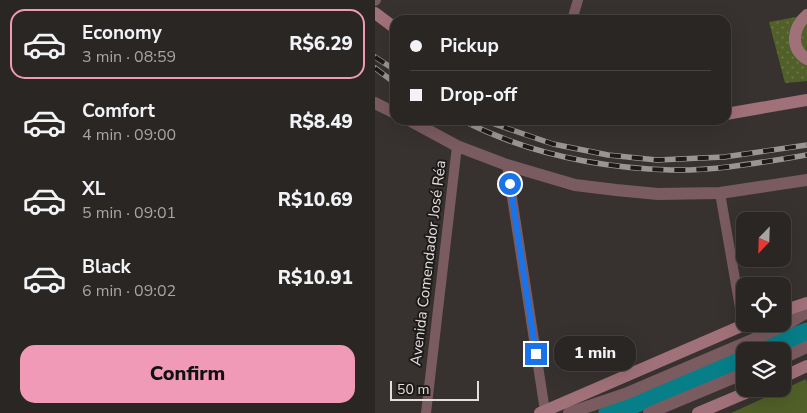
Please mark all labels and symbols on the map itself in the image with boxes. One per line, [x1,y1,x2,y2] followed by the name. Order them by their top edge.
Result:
[405,159,451,367] street label: Avenida Comendador José Réa
[499,173,521,195] route start
[736,212,791,268] north arrow
[553,336,636,372] callout: 1 min
[525,343,547,365] route end
[390,378,479,401] scale bar

